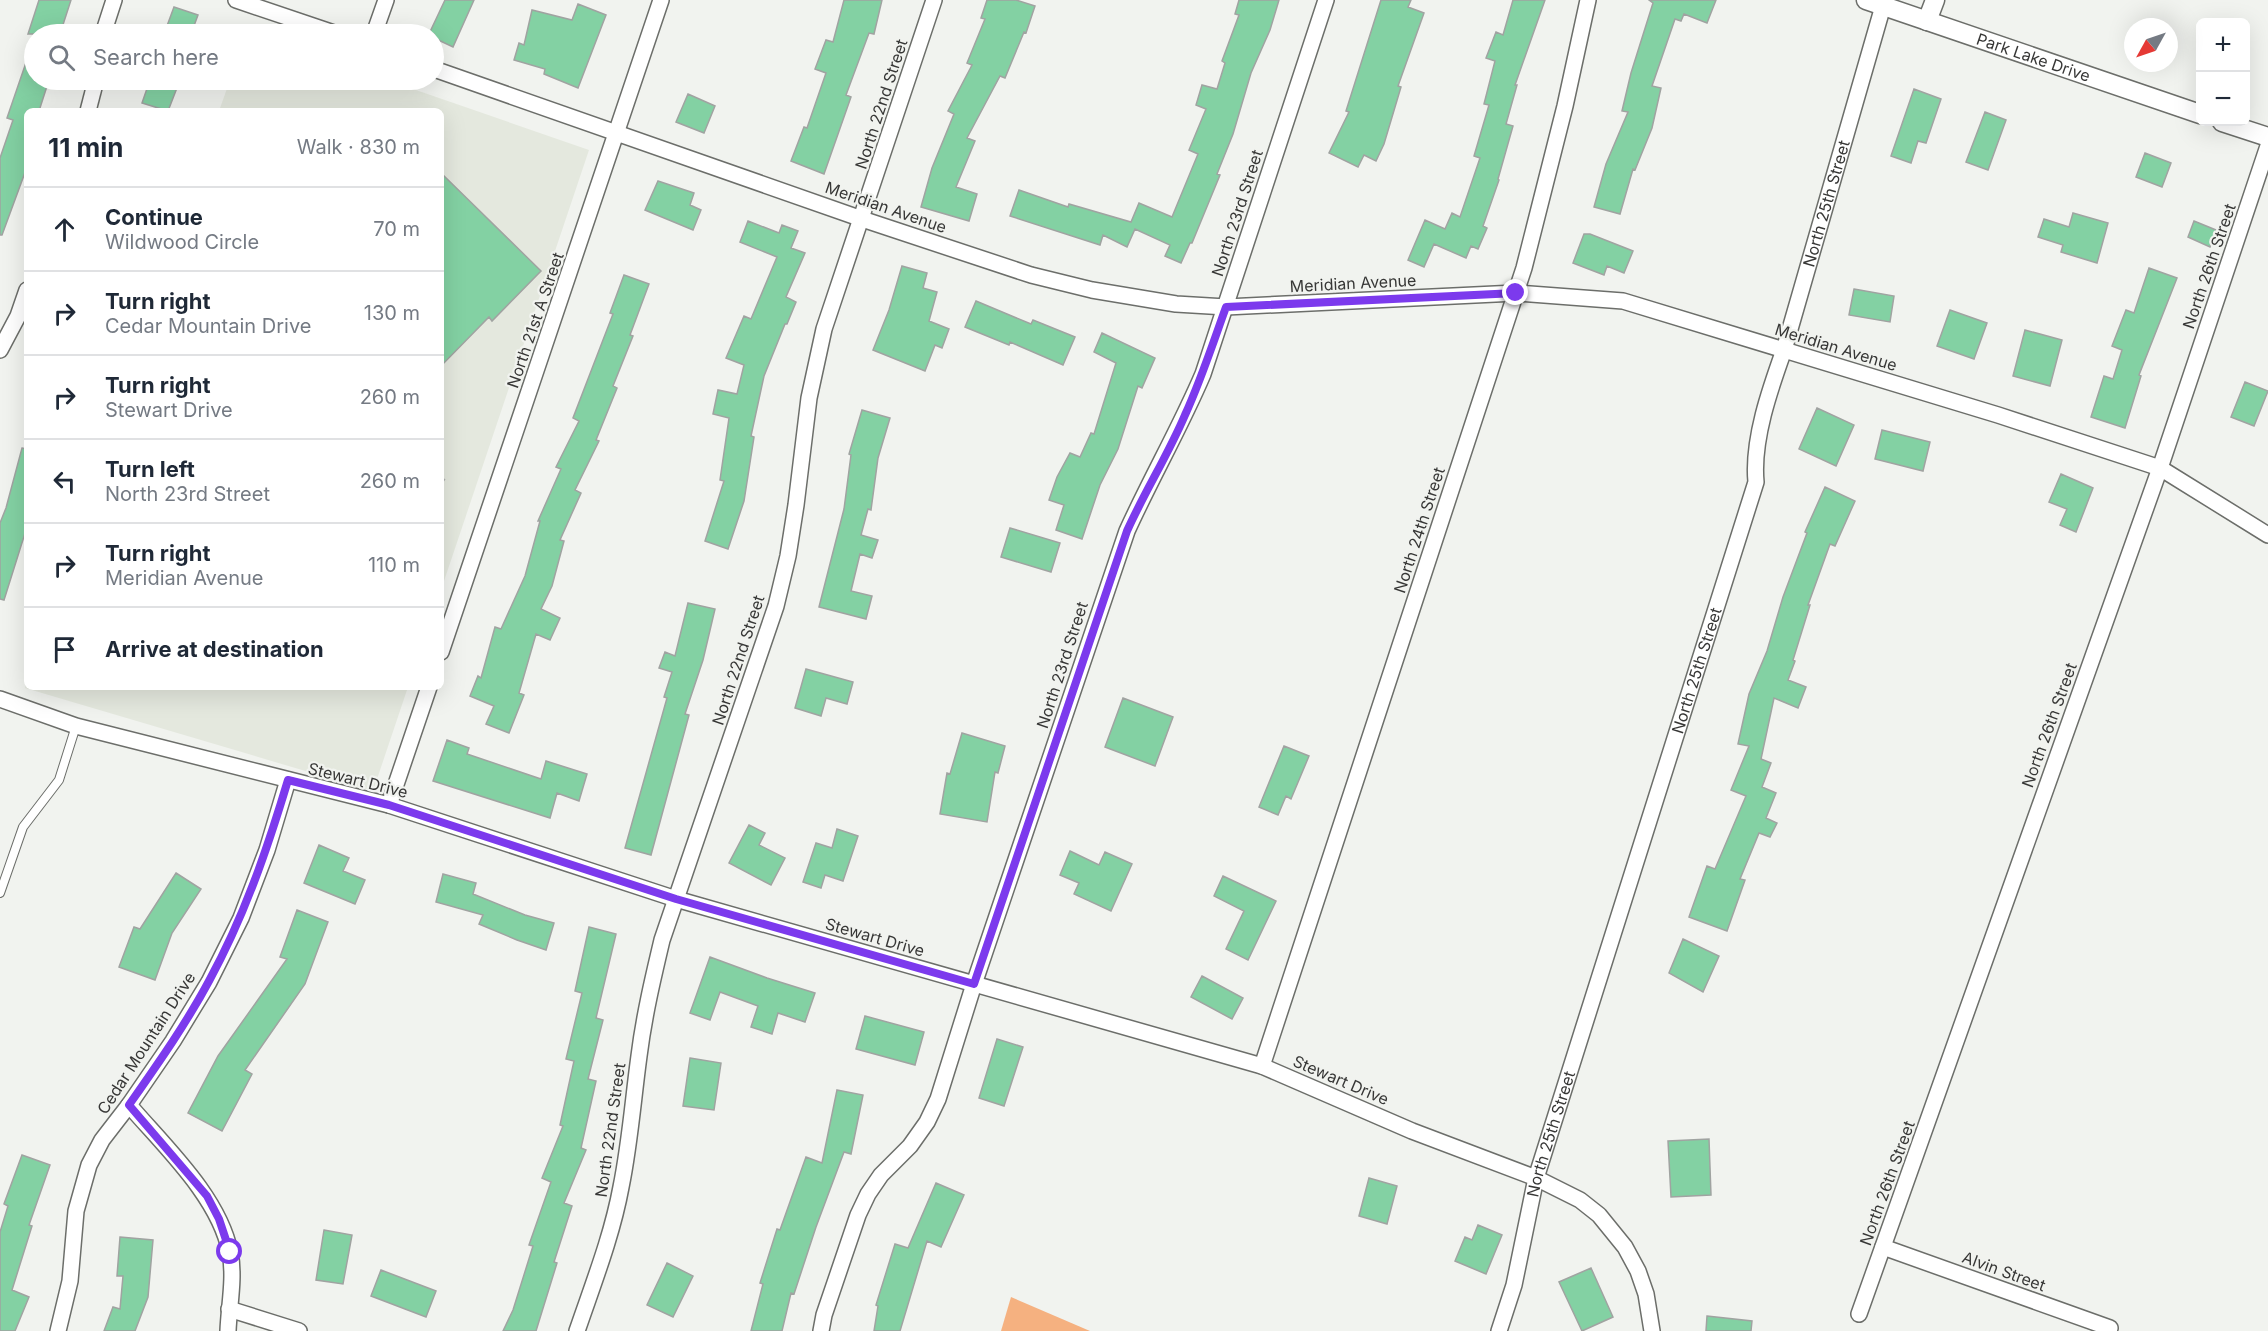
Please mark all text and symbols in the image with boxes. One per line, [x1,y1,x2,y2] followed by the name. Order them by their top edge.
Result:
[2124,18,2178,72] north arrow
[2196,18,2250,126] map controls
[2196,18,2250,72] button: +
[24,24,444,90] search box
[1974,29,2093,86] street label: Park Lake Drive
[851,36,911,172] street label: North 22nd Street
[45,41,78,74] icon: search
[93,44,219,70] text: Search here
[2196,72,2250,126] button: −
[48,132,124,163] text: 11 min
[297,135,420,159] text: Walk · 830 m
[1798,138,1854,269] street label: North 25th Street
[1207,147,1267,279] street label: North 23rd Street
[823,177,949,237] street label: Meridian Avenue
[2178,201,2240,331] street label: North 26th Street
[105,204,203,230] text: Continue
[48,213,81,246] icon: ahead
[373,217,420,241] text: 70 m
[105,230,259,254] text: Wildwood Circle
[502,249,568,391] street label: North 21st A Street
[1289,270,1417,296] street label: Meridian Avenue
[1502,279,1528,305] route end
[105,288,211,314] text: Turn right
[48,297,81,330] icon: right
[364,301,420,325] text: 130 m
[105,314,311,338] text: Cedar Mountain Drive
[1772,319,1900,375] street label: Meridian Avenue
[105,372,211,398] text: Turn right
[48,381,81,414] icon: right
[360,385,420,409] text: 260 m
[105,398,233,422] text: Stewart Drive
[105,456,195,482] text: Turn left
[1389,464,1449,596] street label: North 24th Street
[48,465,81,498] icon: left
[360,469,420,493] text: 260 m
[105,482,270,506] text: North 23rd Street
[105,540,211,566] text: Turn right
[48,549,81,582] icon: right
[368,553,420,577] text: 110 m
[105,566,263,590] text: Meridian Avenue
[708,592,768,728] street label: North 22nd Street
[1032,599,1092,731] street label: North 23rd Street
[1667,605,1726,736] street label: North 25th Street
[48,633,81,666] icon: arrive
[105,636,324,662] text: Arrive at destination
[2017,660,2081,790] street label: North 26th Street
[306,758,410,802] street label: Stewart Drive
[823,913,927,961] street label: Stewart Drive
[93,968,199,1118] street label: Cedar Mountain Drive
[1290,1051,1392,1109] street label: Stewart Drive
[591,1062,629,1198] street label: North 22nd Street
[1522,1068,1579,1199] street label: North 25th Street
[1855,1118,1919,1248] street label: North 26th Street
[216,1238,242,1264] route start
[1960,1247,2048,1295] street label: Alvin Street

